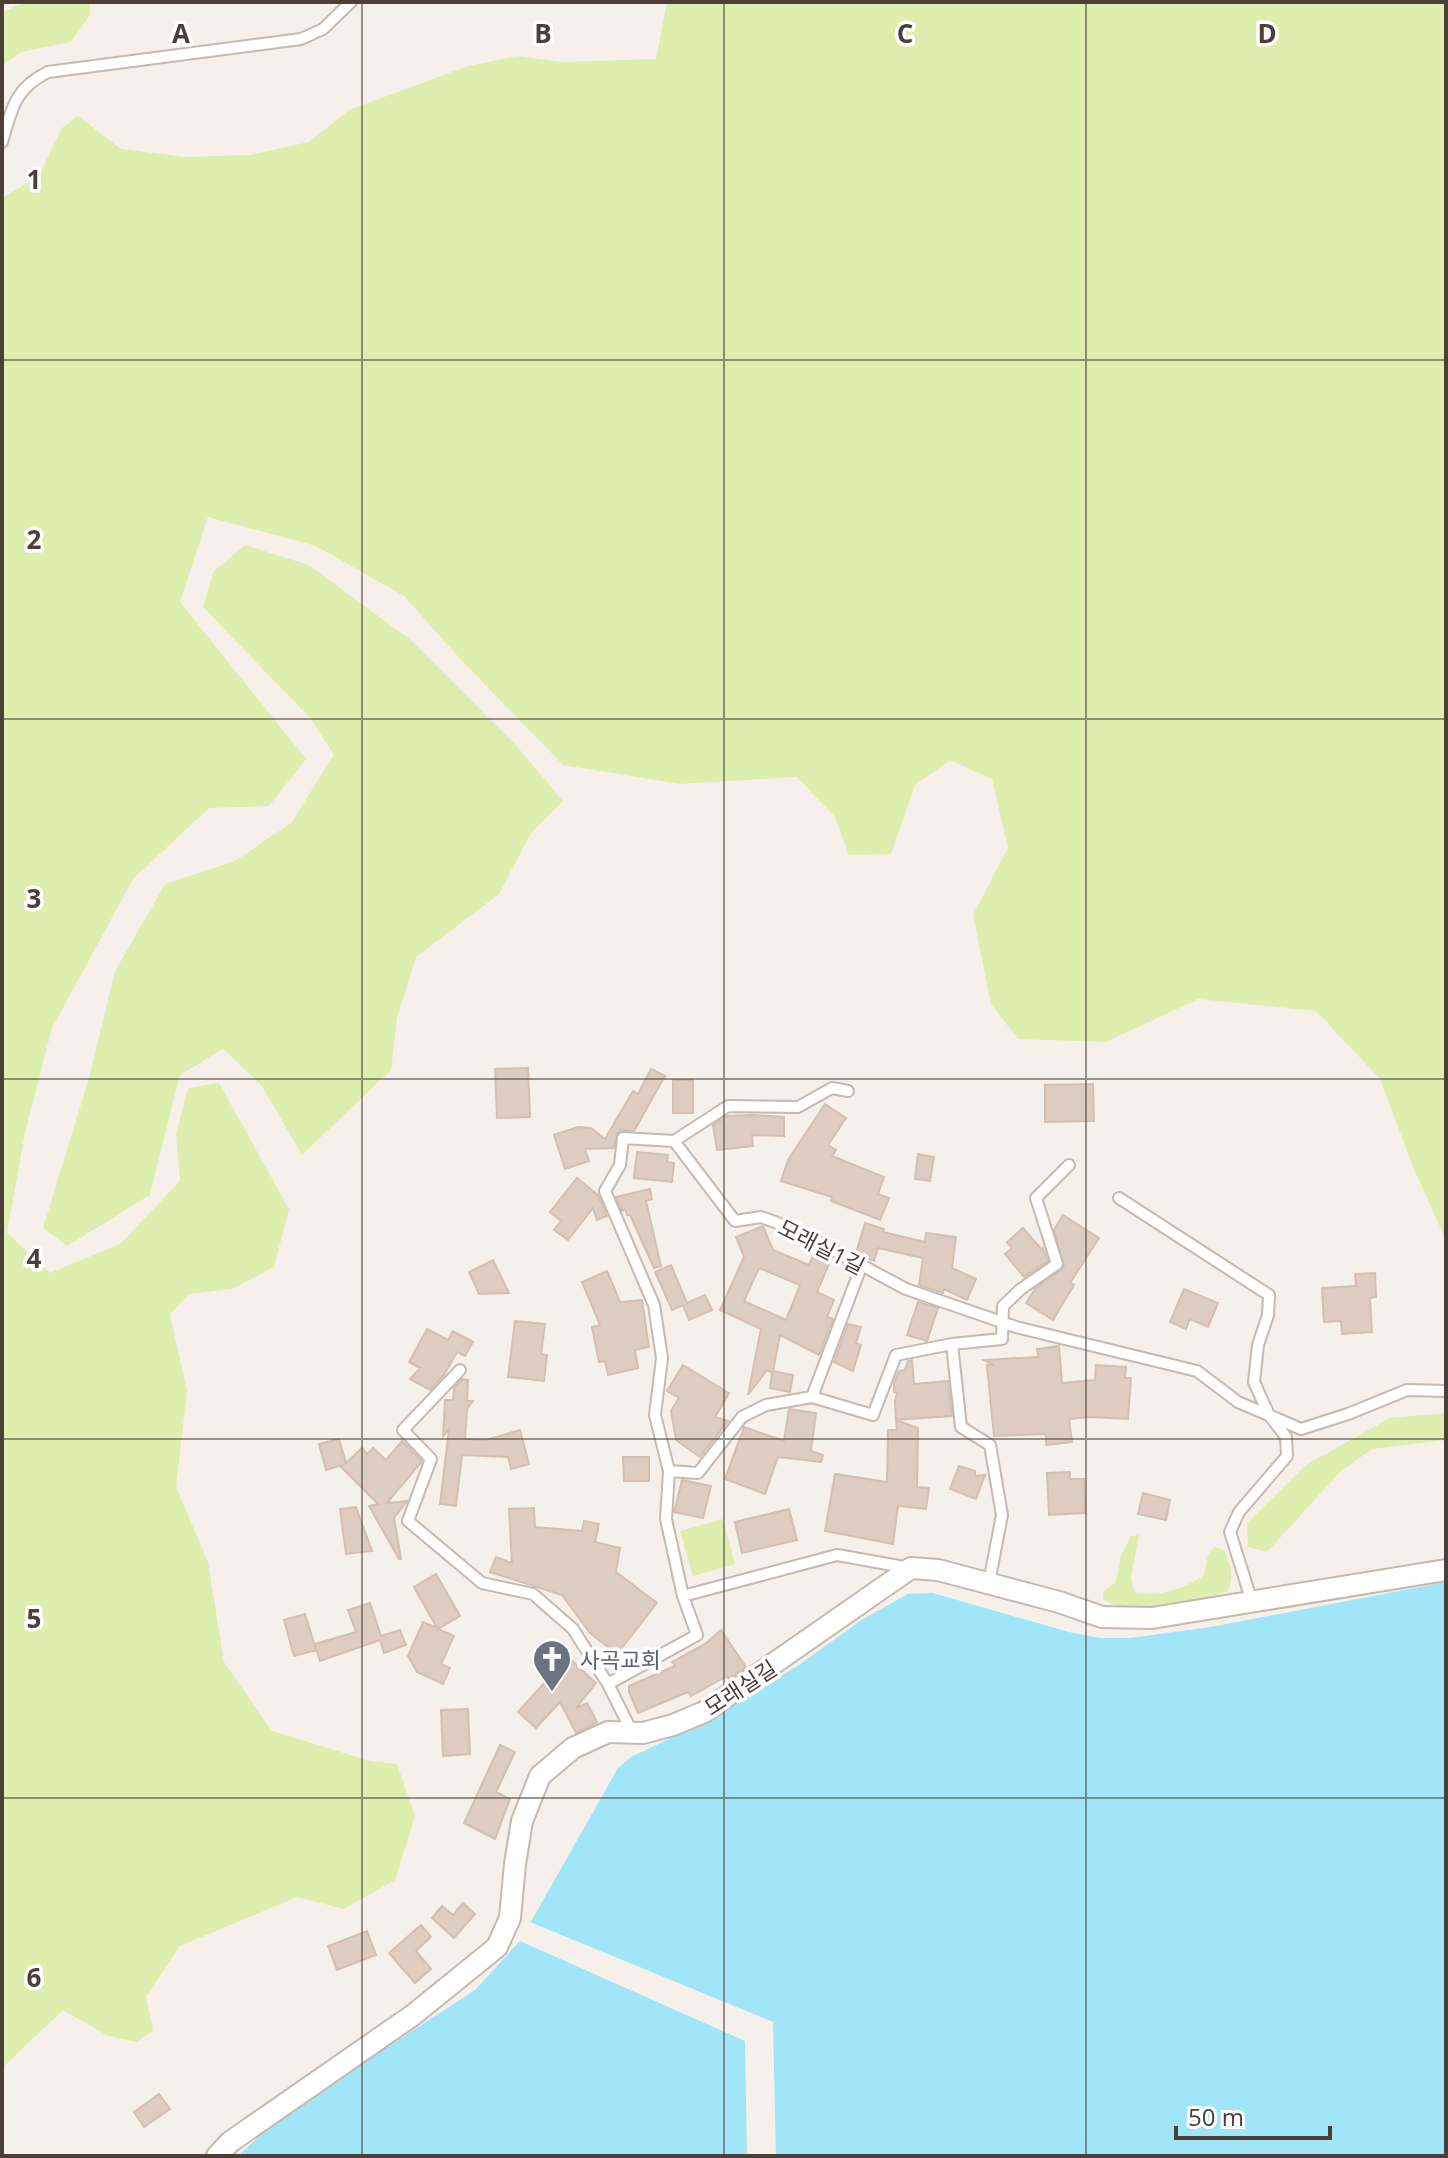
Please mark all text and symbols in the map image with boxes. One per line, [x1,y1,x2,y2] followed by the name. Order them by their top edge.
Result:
[172,15,190,51] text: A
[534,15,552,51] text: B
[897,15,913,51] text: C
[1257,15,1277,51] text: D
[27,161,41,197] text: 1
[27,521,42,557] text: 2
[27,880,41,916] text: 3
[774,1211,870,1281] street label: 모래실1길
[27,1240,42,1276] text: 4
[27,1600,41,1636] text: 5
[531,1638,573,1693] church icon: 사곡교회
[580,1644,661,1674] place label: 사곡교회
[698,1652,782,1722] street label: 모래실길
[27,1959,42,1995] text: 6
[1176,2090,1330,2140] scale bar
[1188,2100,1244,2133] text: 50 m

